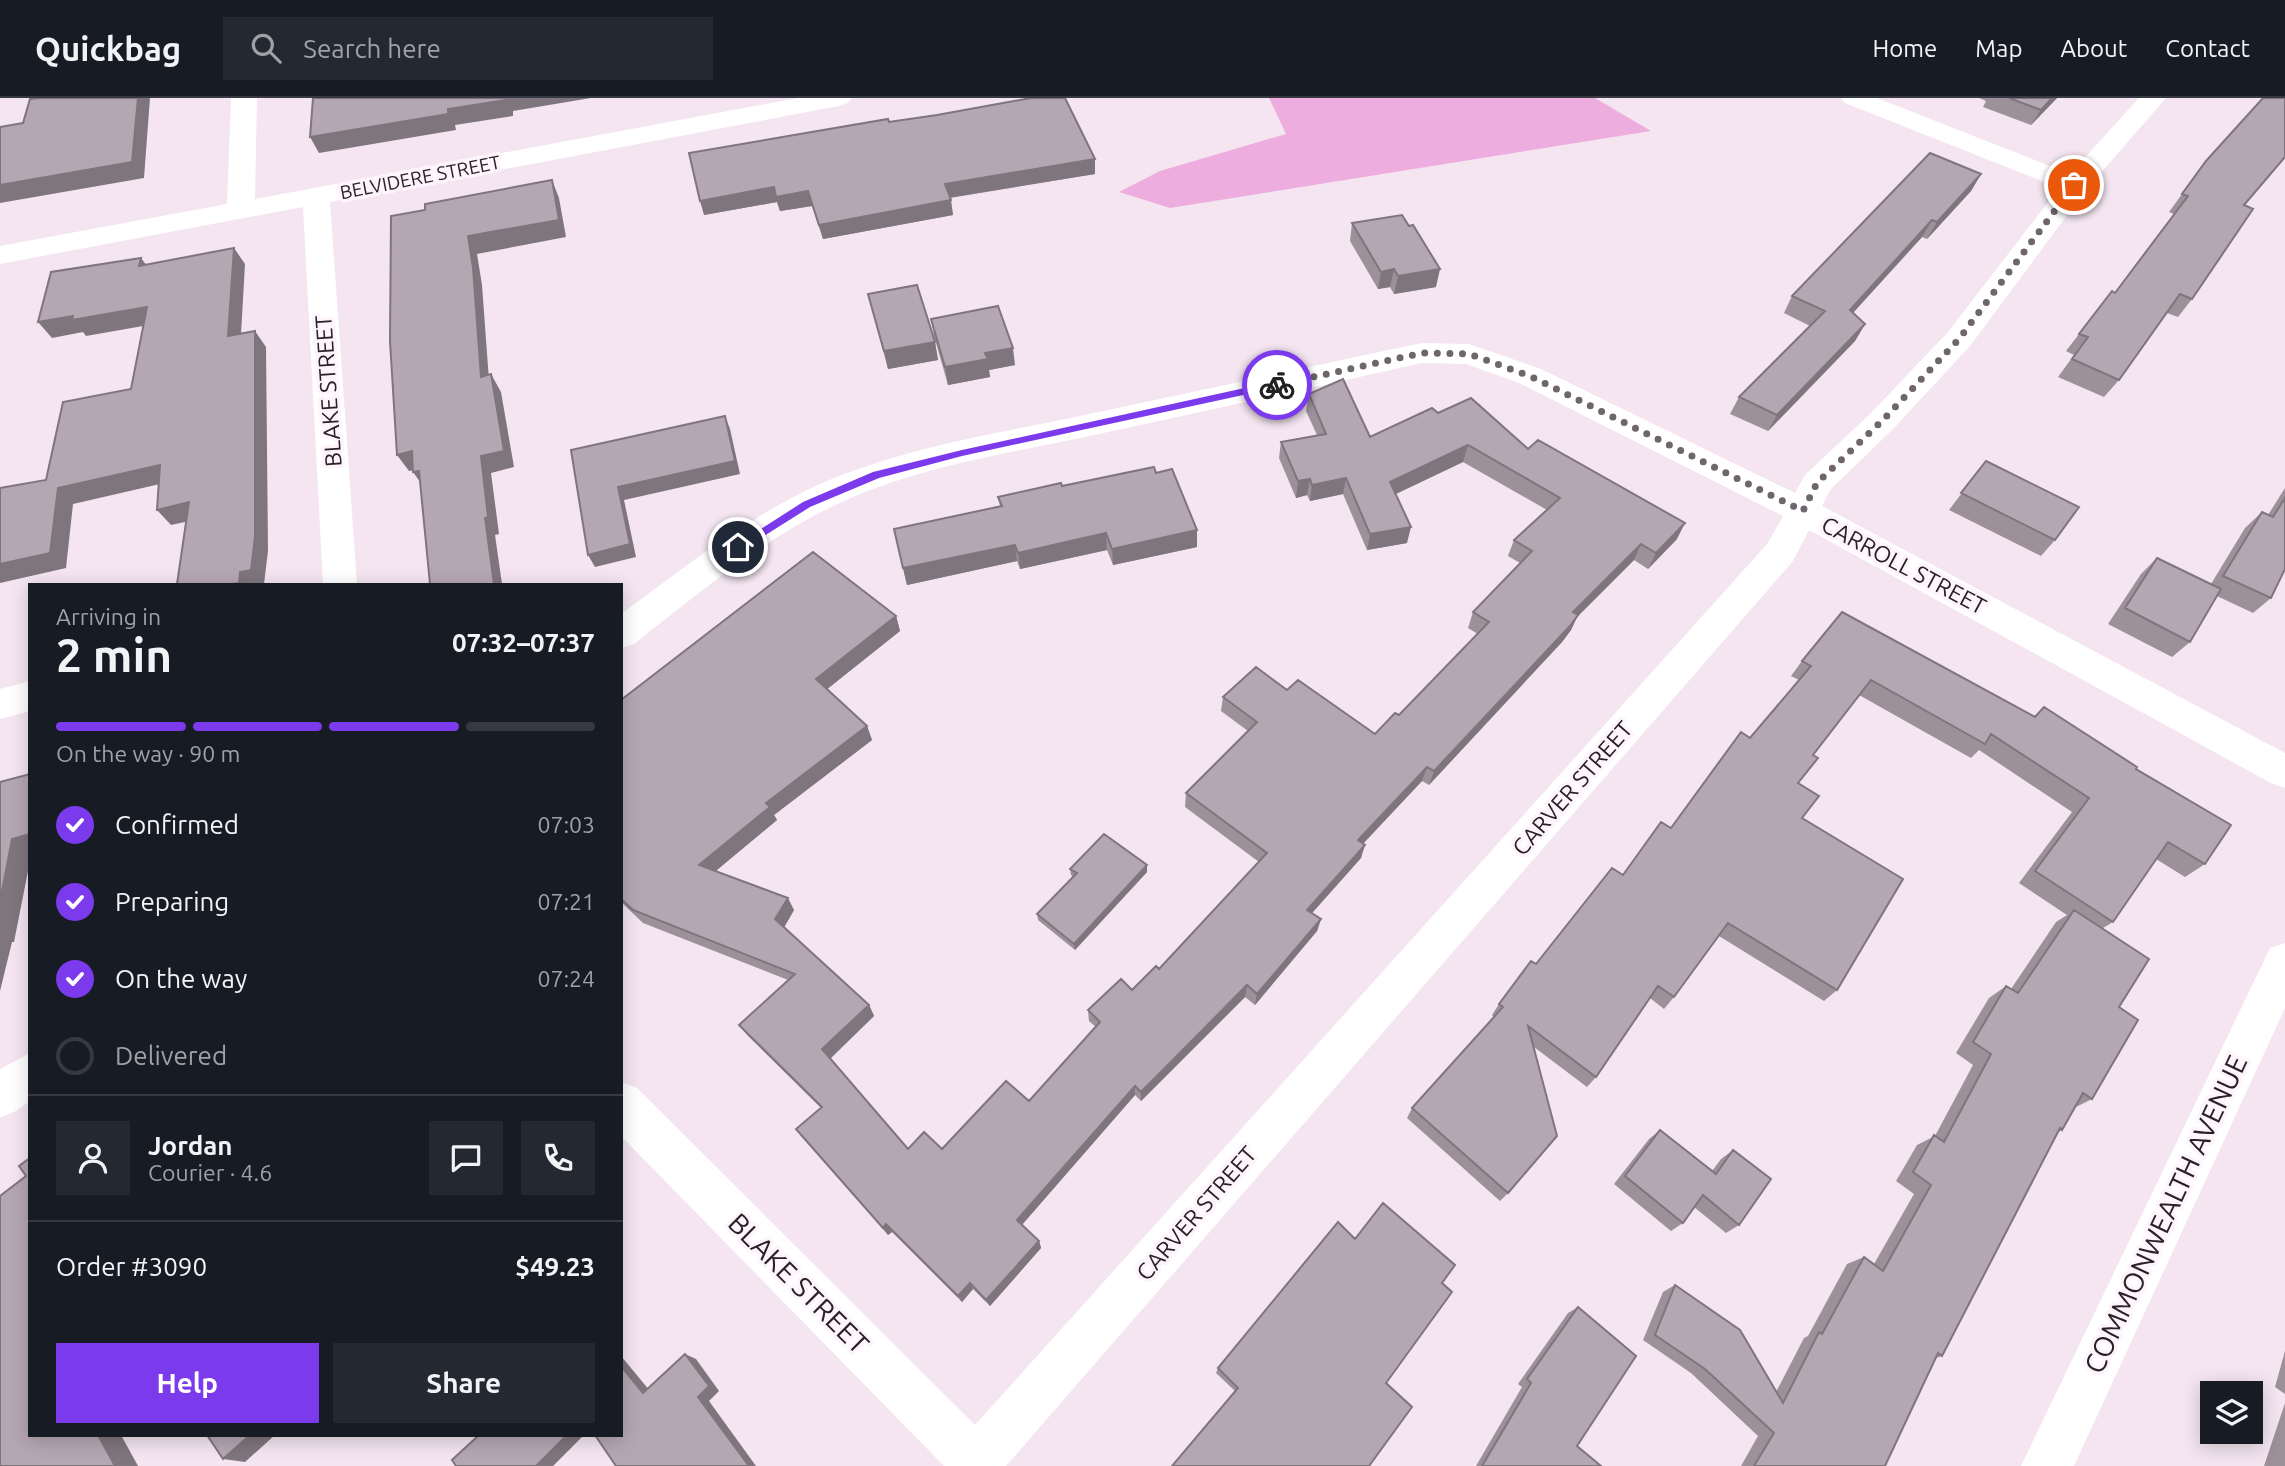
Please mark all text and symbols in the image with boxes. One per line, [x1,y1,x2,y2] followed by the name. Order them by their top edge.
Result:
[223,17,713,80] search box
[247,29,285,67] icon: search
[35,30,181,67] text: Quickbag
[303,34,441,63] text: Search here
[1872,35,1937,62] text: Home
[1975,35,2022,62] text: Map
[2060,35,2127,62] text: About
[2165,35,2250,62] text: Contact
[338,151,502,203] street label: BELVIDERE STREET
[2044,155,2104,215] pin
[2055,166,2093,204] icon: bag
[310,314,346,468] street label: BLAKE STREET
[1242,350,1312,420] courier
[1258,366,1296,404] icon: bike
[1818,511,1991,619] street label: CARROLL STREET
[708,517,768,577] pin
[719,528,757,566] icon: home
[56,604,161,629] text: Arriving in
[452,628,595,657] text: 07:32–07:37
[56,629,172,681] text: 2 min
[1507,716,1637,860] street label: CARVER STREET
[56,741,240,766] text: On the way · 90 m
[56,806,94,844] icon: check
[115,810,239,839] text: Confirmed
[537,812,595,837] text: 07:03
[56,883,94,921] icon: check
[115,887,229,916] text: Preparing
[537,889,595,914] text: 07:21
[56,960,94,998] icon: check
[115,964,247,993] text: On the way
[537,966,595,991] text: 07:24
[115,1041,227,1070] text: Delivered
[2078,1050,2252,1378] street label: COMMONWEALTH AVENUE
[56,1121,130,1195] button: person
[429,1121,503,1195] button: chat
[521,1121,595,1195] button: phone
[148,1131,233,1160] text: Jordan
[1131,1141,1261,1285] street label: CARVER STREET
[148,1160,272,1185] text: Courier · 4.6
[723,1207,876,1360] street label: BLAKE STREET
[56,1252,207,1281] text: Order #3090
[515,1252,595,1281] text: $49.23
[56,1343,319,1423] button: Help
[333,1343,595,1423] button: Share
[2200,1381,2263,1444] map controls
[2200,1381,2263,1444] button: layers

